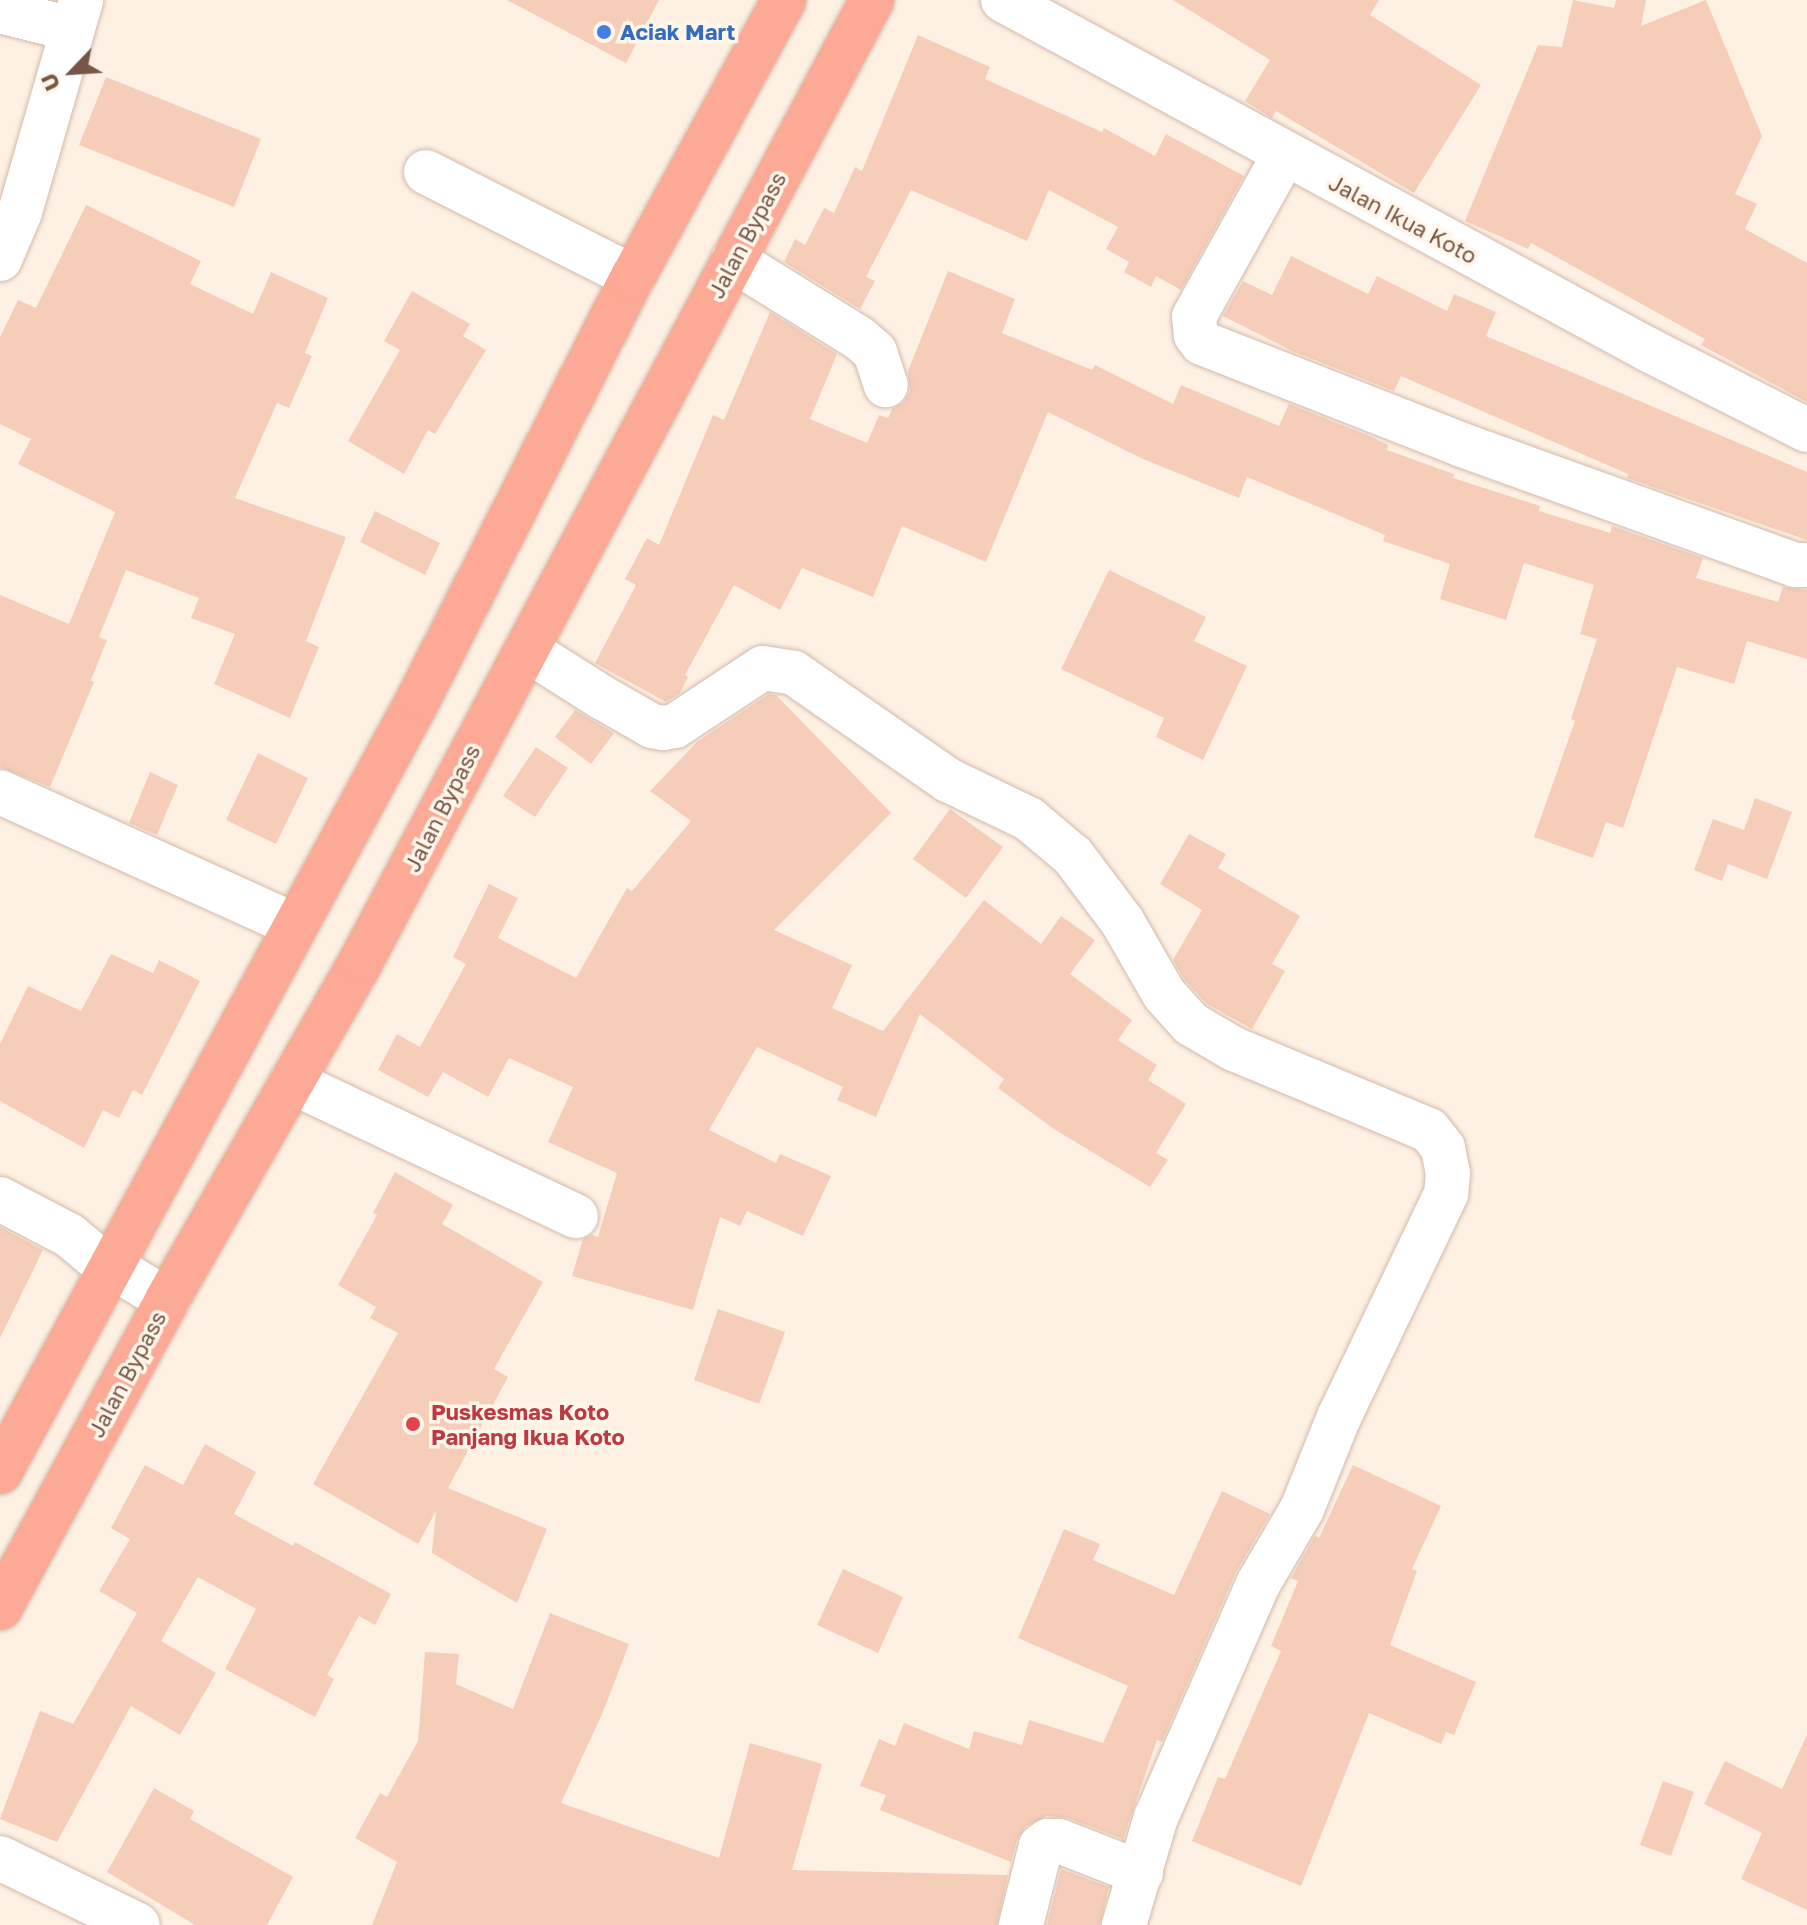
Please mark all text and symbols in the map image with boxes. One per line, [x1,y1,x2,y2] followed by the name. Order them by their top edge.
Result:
[620,19,735,45] place label: Aciak Mart
[595,23,613,41] marker: Aciak Mart
[32,32,112,112] north arrow
[34,69,65,95] text: U
[703,167,791,303] street label: Jalan Bypass
[1325,169,1481,269] street label: Jalan Ikua Koto
[399,740,485,876] street label: Jalan Bypass
[83,1306,171,1442] street label: Jalan Bypass
[431,1398,625,1450] place label: Puskesmas Koto Panjang Ikua Koto
[402,1413,424,1435] marker: Puskesmas Koto Panjang Ikua Koto

